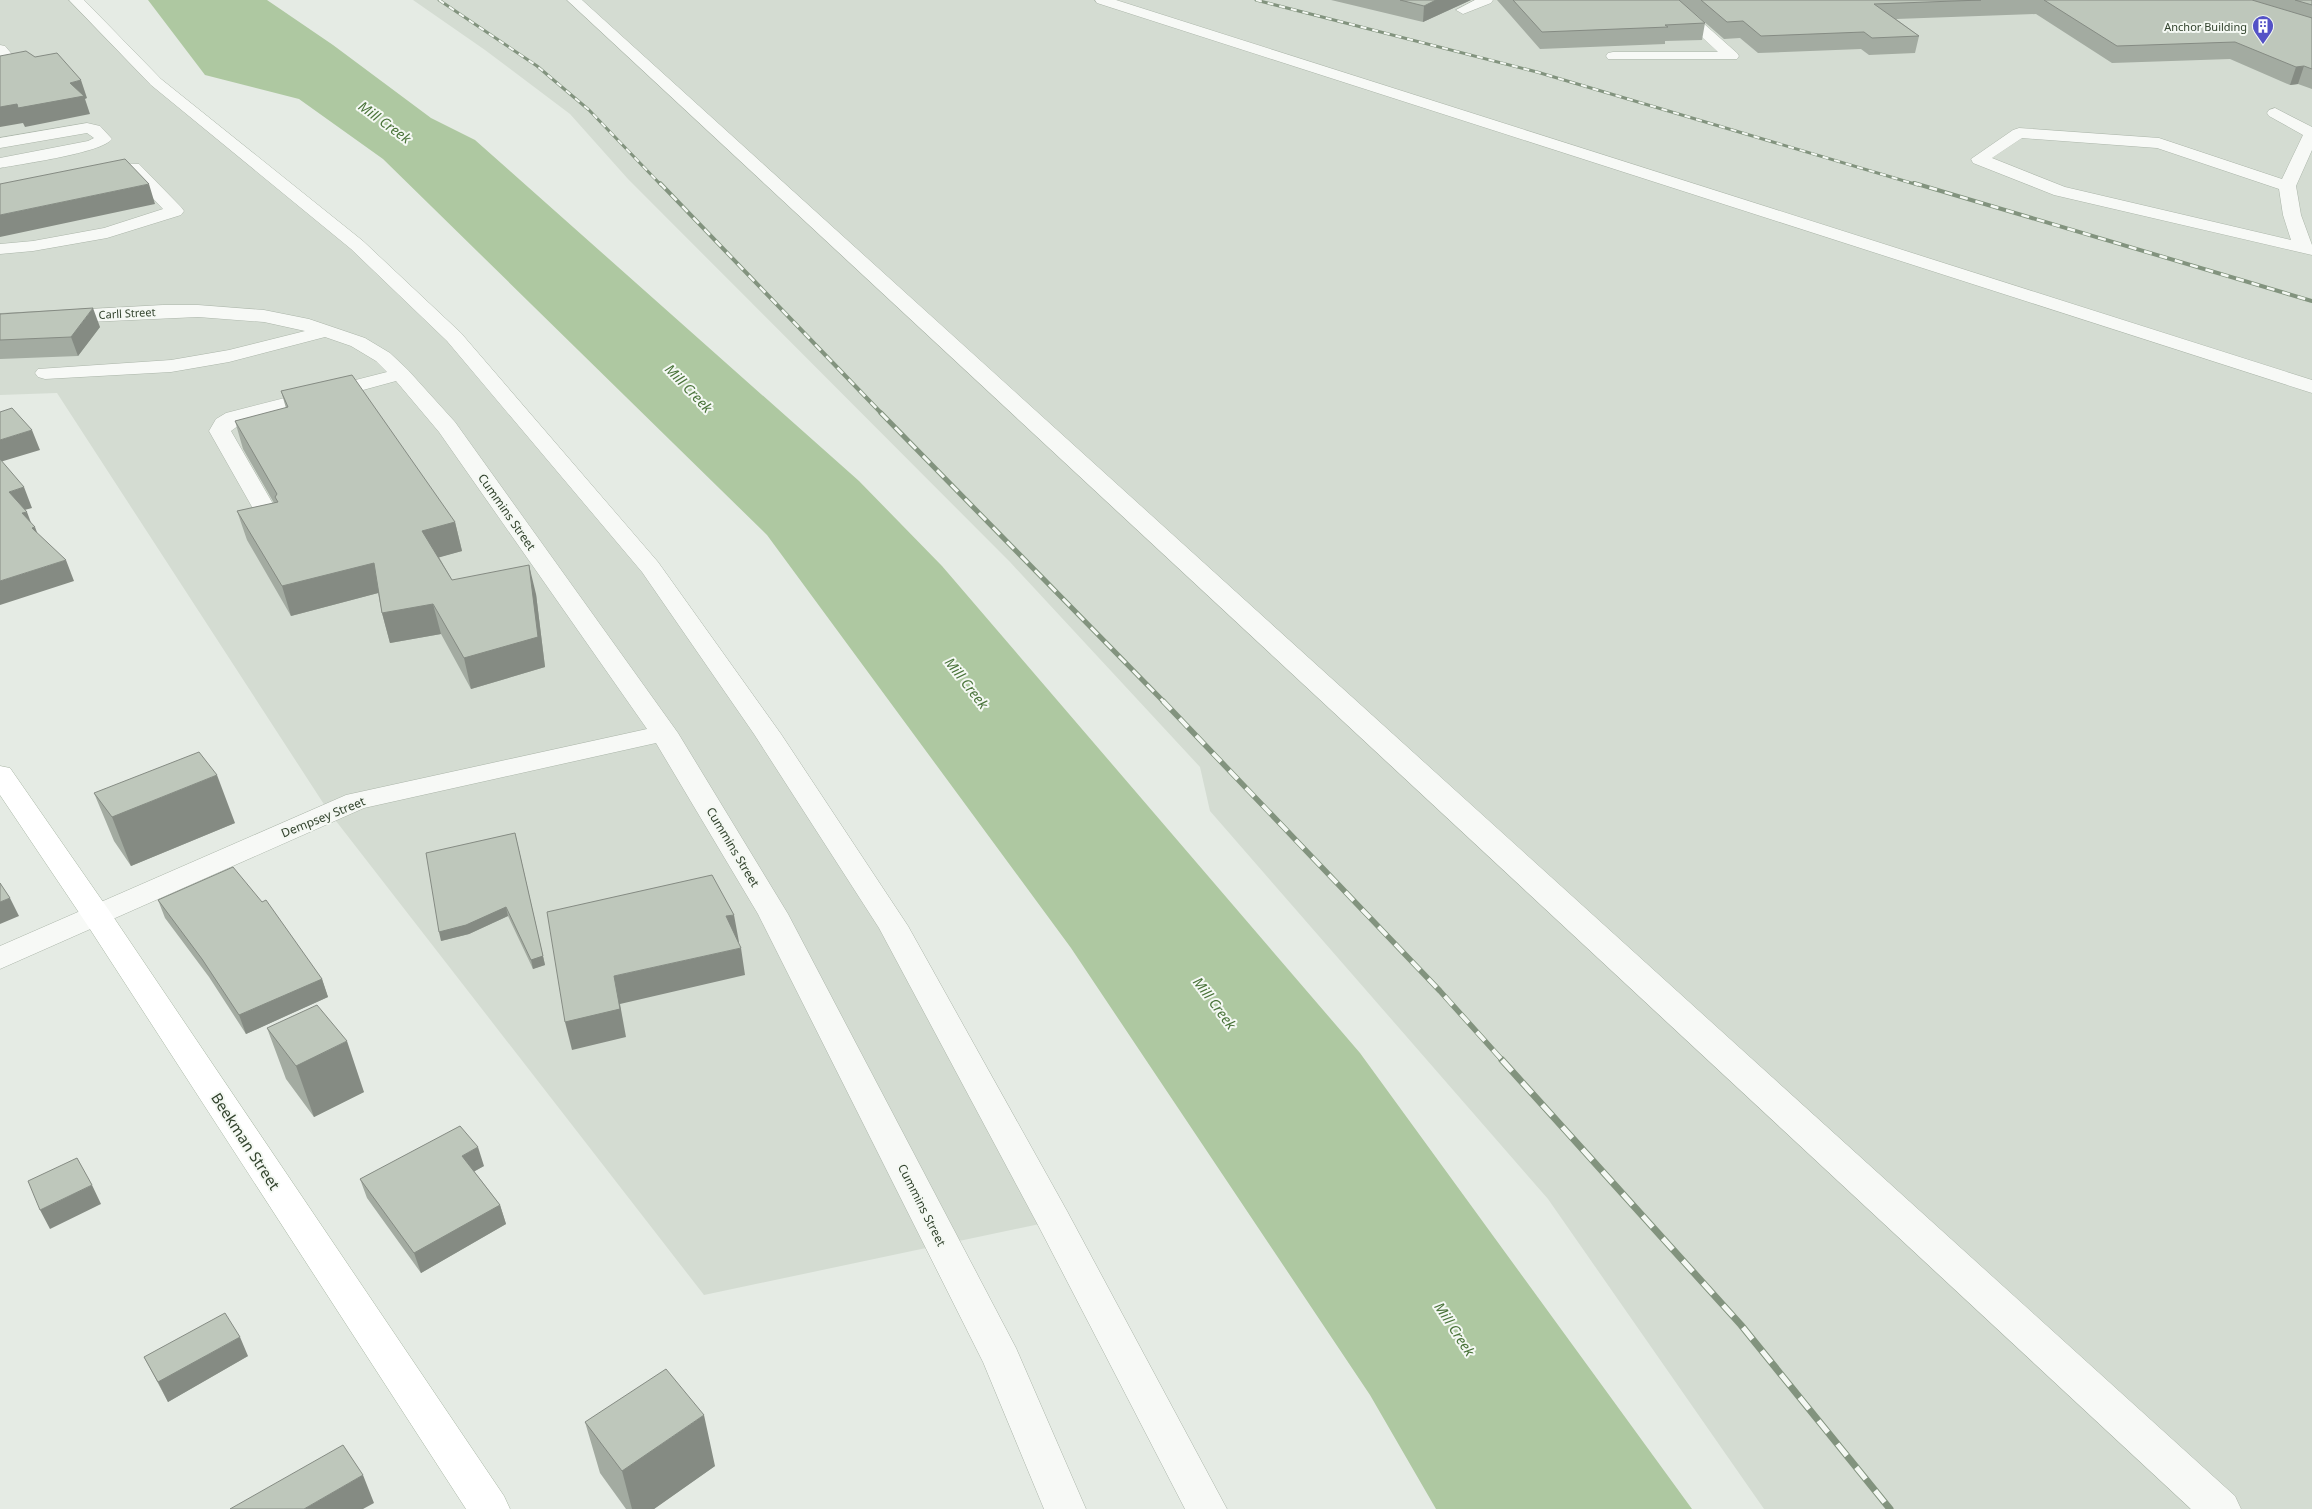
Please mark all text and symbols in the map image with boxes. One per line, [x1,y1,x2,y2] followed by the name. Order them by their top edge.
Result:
[2251,14,2275,45] building icon: Anchor Building
[2164,19,2247,34] place label: Anchor Building
[355,96,416,148] water label: Mill Creek
[98,304,156,322] street label: Carll Street
[661,360,718,417] water label: Mill Creek
[474,470,540,554] street label: Cummins Street
[941,653,994,714] water label: Mill Creek
[278,792,368,842] street label: Dempsey Street
[702,804,764,891] street label: Cummins Street
[1189,973,1241,1034] water label: Mill Creek
[207,1089,285,1194] street label: Beekman Street
[894,1161,950,1250] street label: Cummins Street
[1431,1298,1480,1361] water label: Mill Creek

